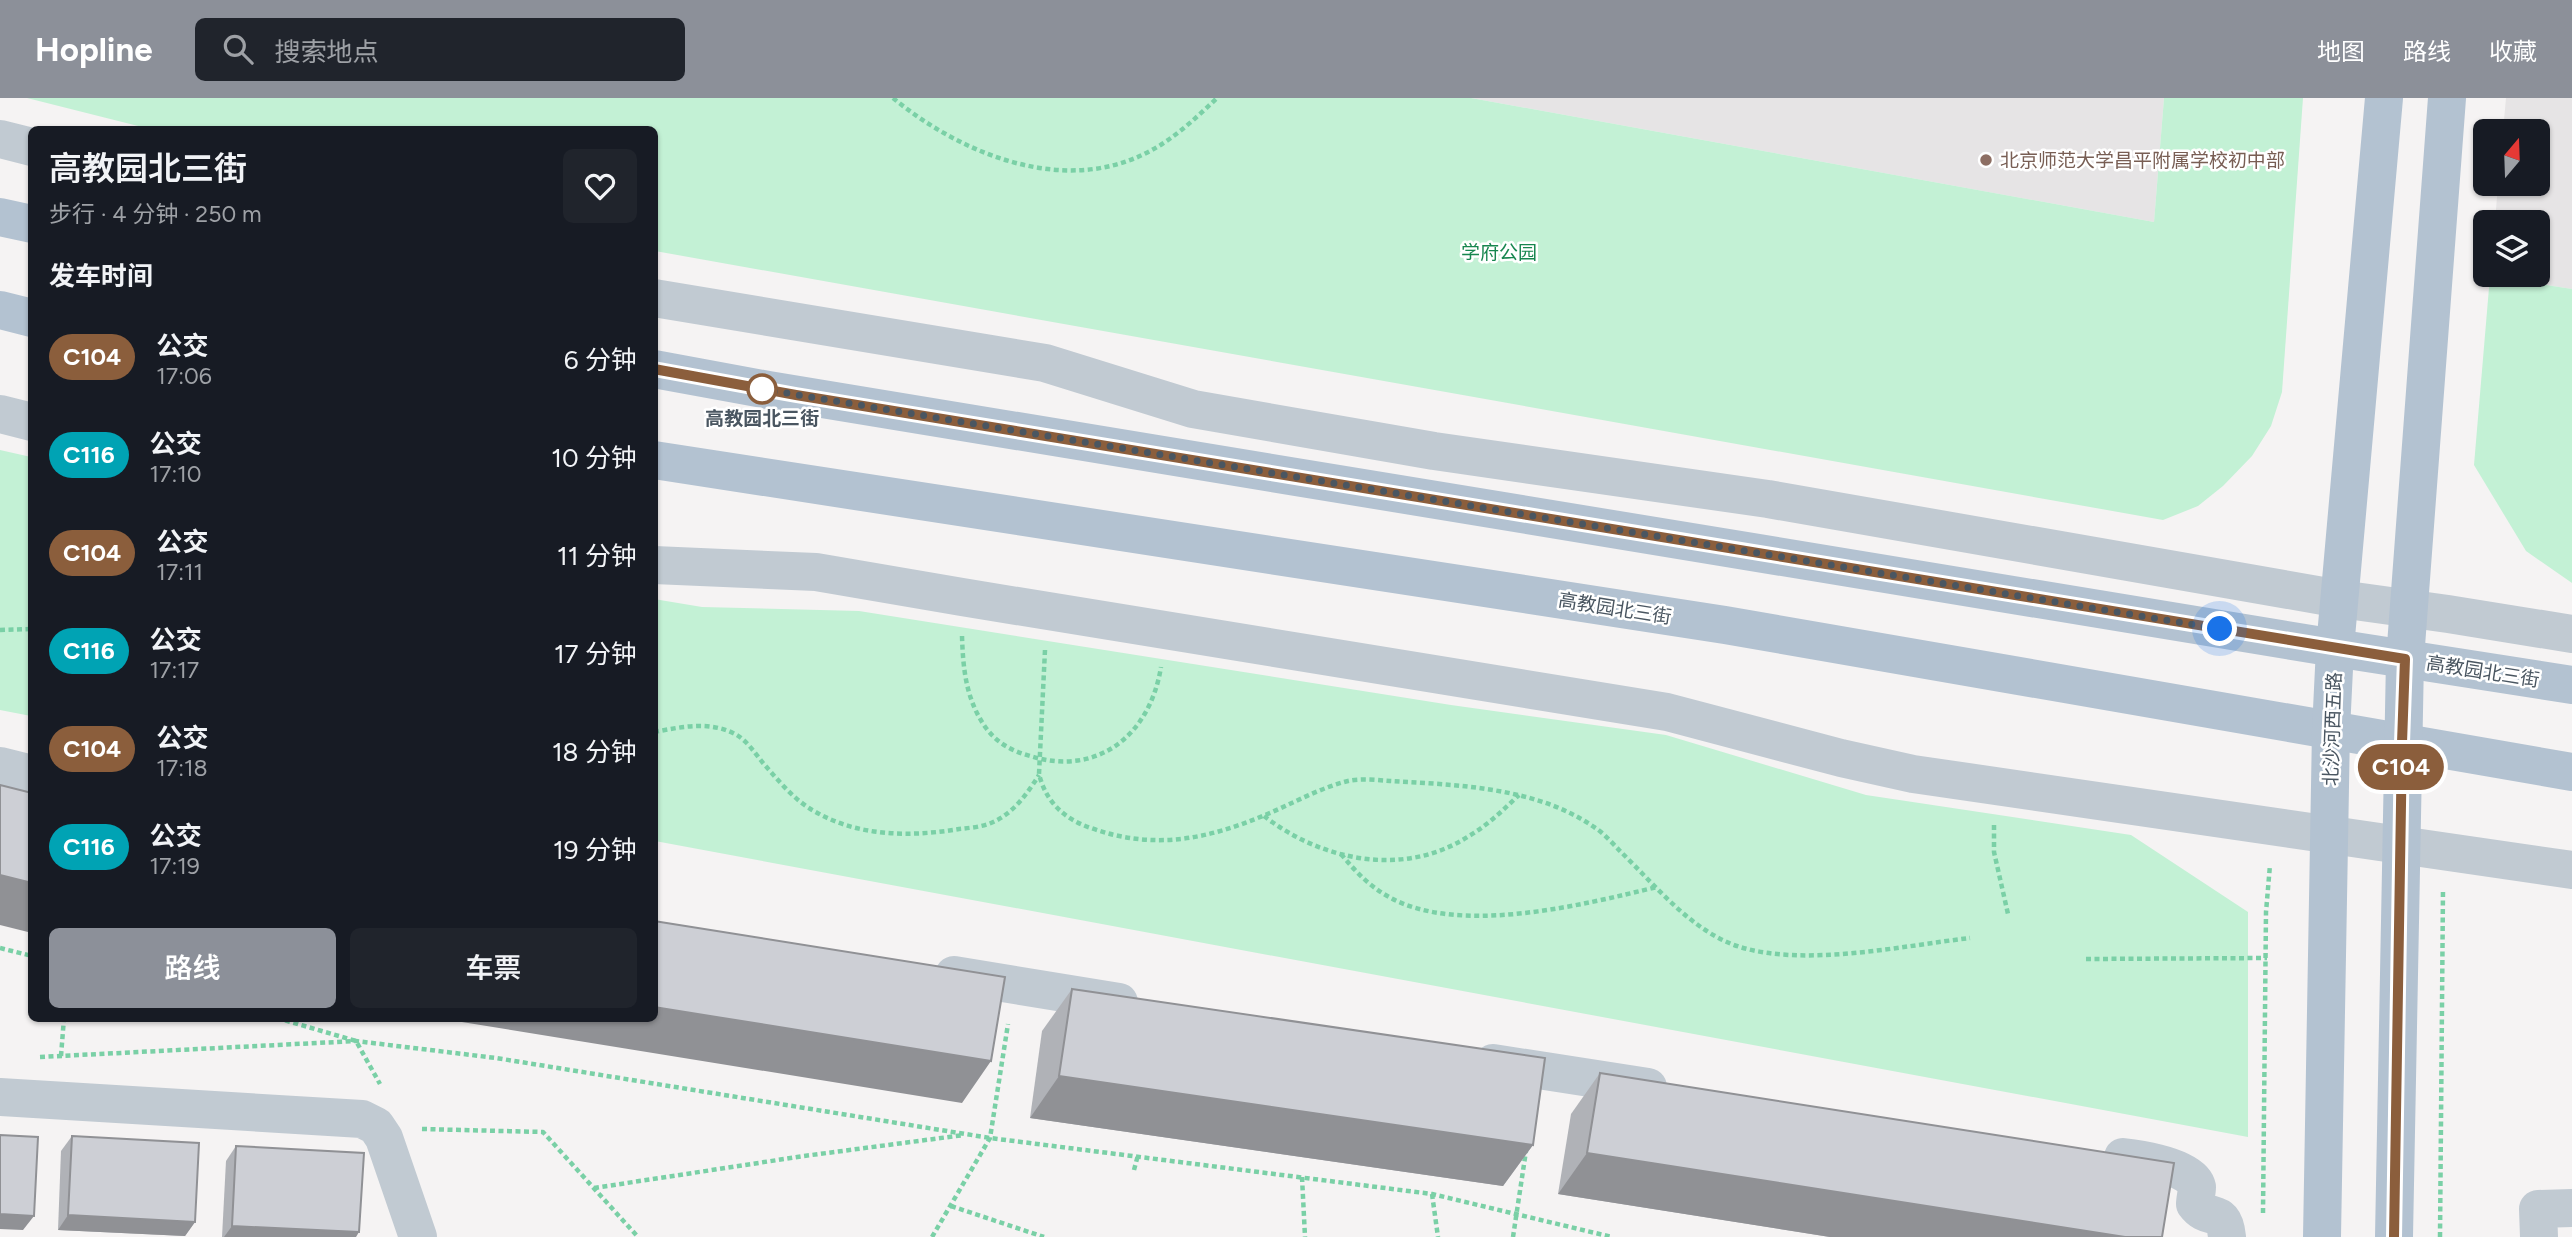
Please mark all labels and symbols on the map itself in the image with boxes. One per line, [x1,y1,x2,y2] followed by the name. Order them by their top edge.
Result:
[2473,119,2550,196] north arrow
[2000,149,2285,172] place label: 北京师范大学昌平附属学校初中部
[1978,152,1994,168] marker: 北京师范大学昌平附属学校初中部
[1461,241,1537,264] park label: 学府公园
[747,374,777,404] marker: 高教园北三街
[705,407,819,430] place label: 高教园北三街
[1557,588,1673,629] street label: 高教园北三街
[2202,611,2237,646] your location
[2425,651,2541,692] street label: 高教园北三街
[2319,672,2346,786] street label: 北沙河西五路
[2352,744,2450,790] line badge: C104

